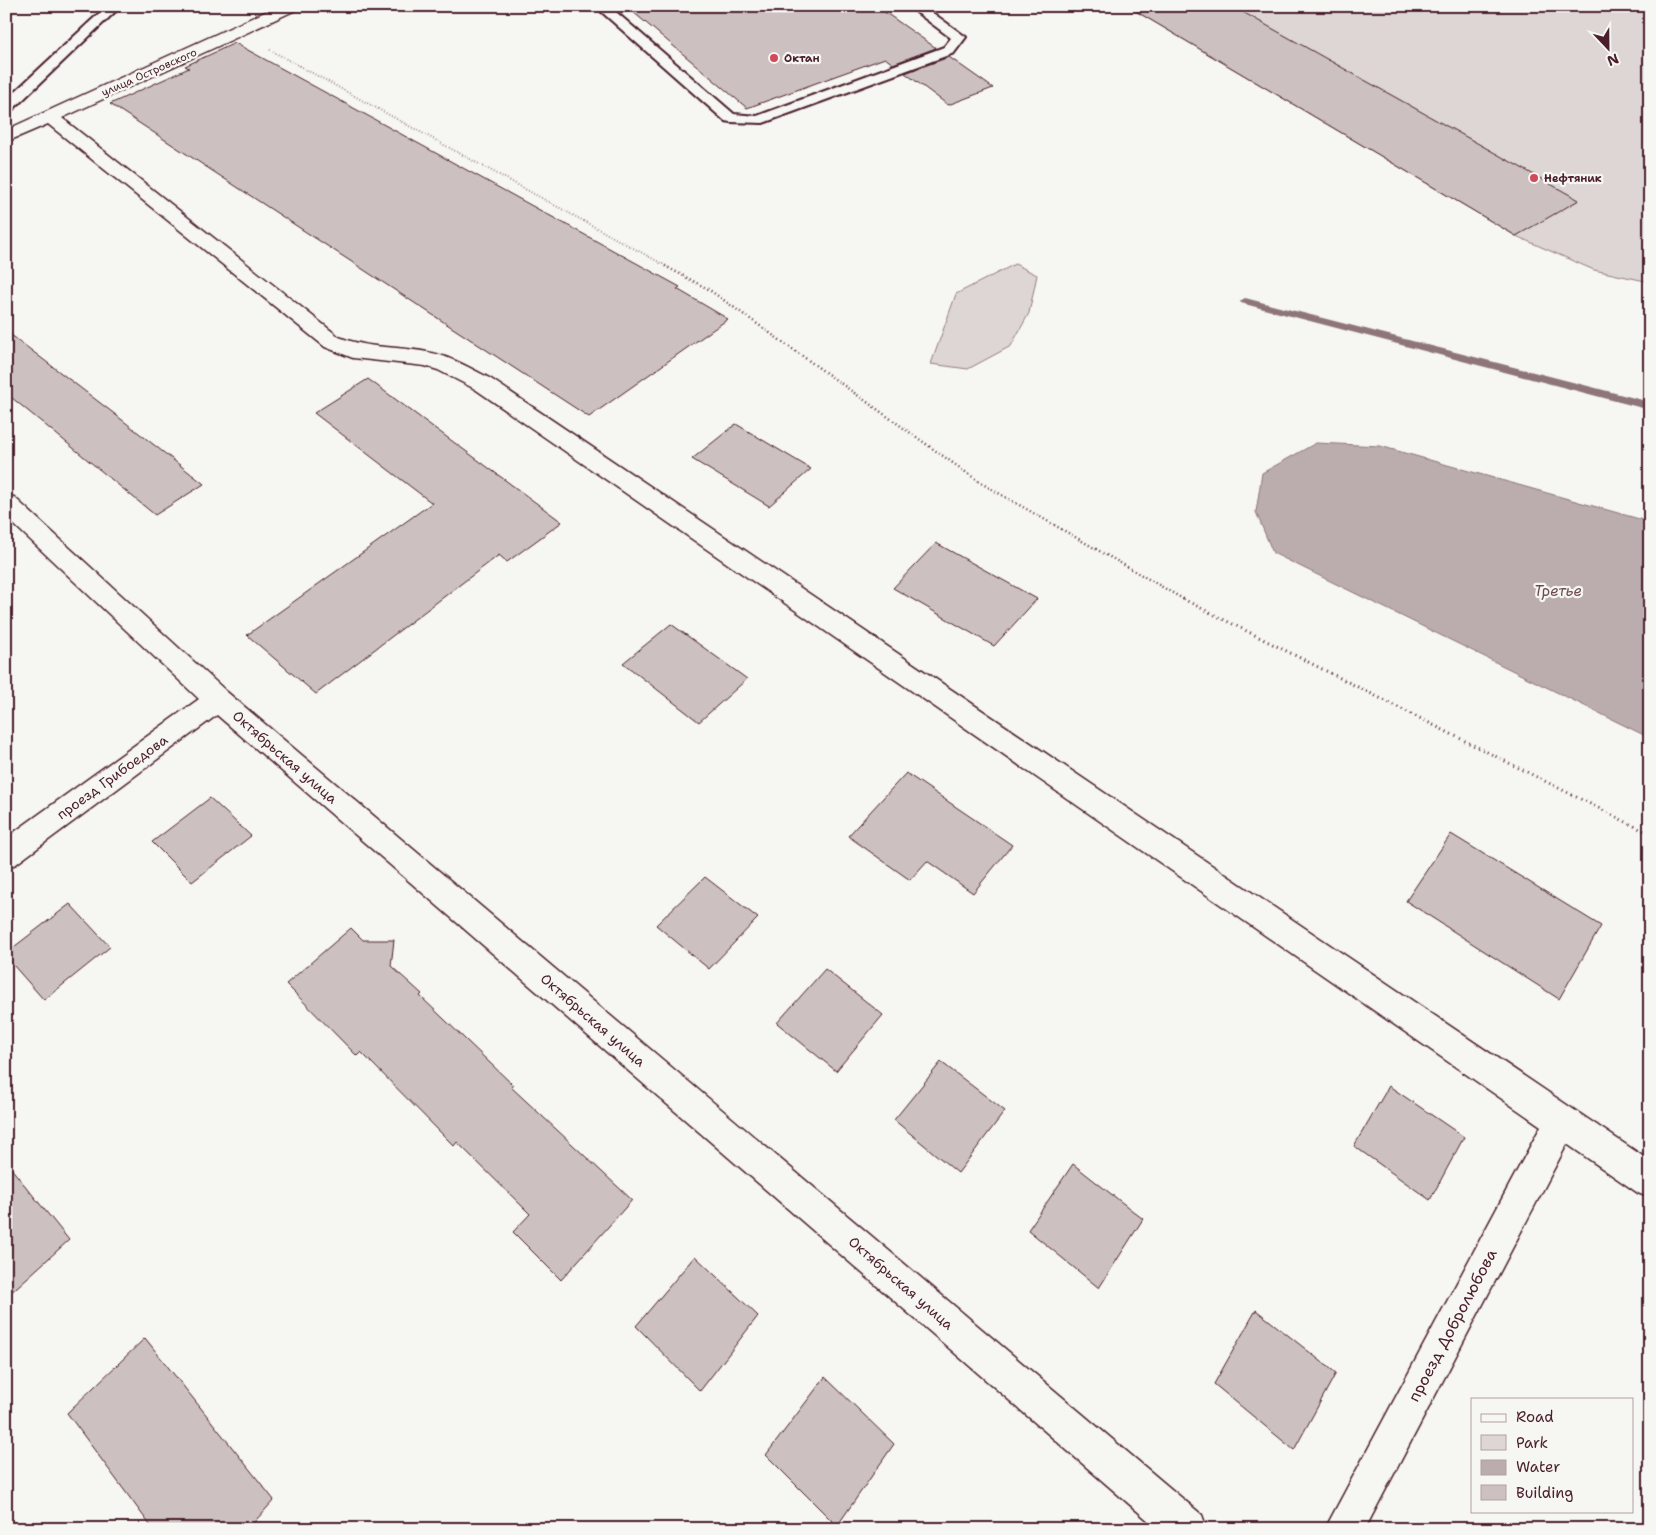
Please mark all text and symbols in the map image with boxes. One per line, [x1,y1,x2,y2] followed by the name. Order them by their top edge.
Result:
[1584,22,1634,72] north arrow
[99,45,200,100] street label: улица Островского
[1604,50,1621,70] text: N
[784,51,820,66] place label: Октан
[768,52,780,64] marker: Октан
[1544,171,1602,186] place label: Нефтяник
[1528,172,1540,184] marker: Нефтяник
[1534,581,1582,601] water label: Третье
[229,706,341,808] street label: Октябрьская улица
[53,730,171,823] street label: проезд Грибоедова
[537,969,649,1071] street label: Октябрьская улица
[845,1232,957,1334] street label: Октябрьская улица
[1403,1245,1502,1405] street label: проезд Добролюбова
[1471,1398,1634,1512] legend
[1516,1407,1554,1427] text: Road
[1516,1433,1548,1453] text: Park
[1516,1457,1560,1477] text: Water
[1516,1483,1573,1503] text: Building

